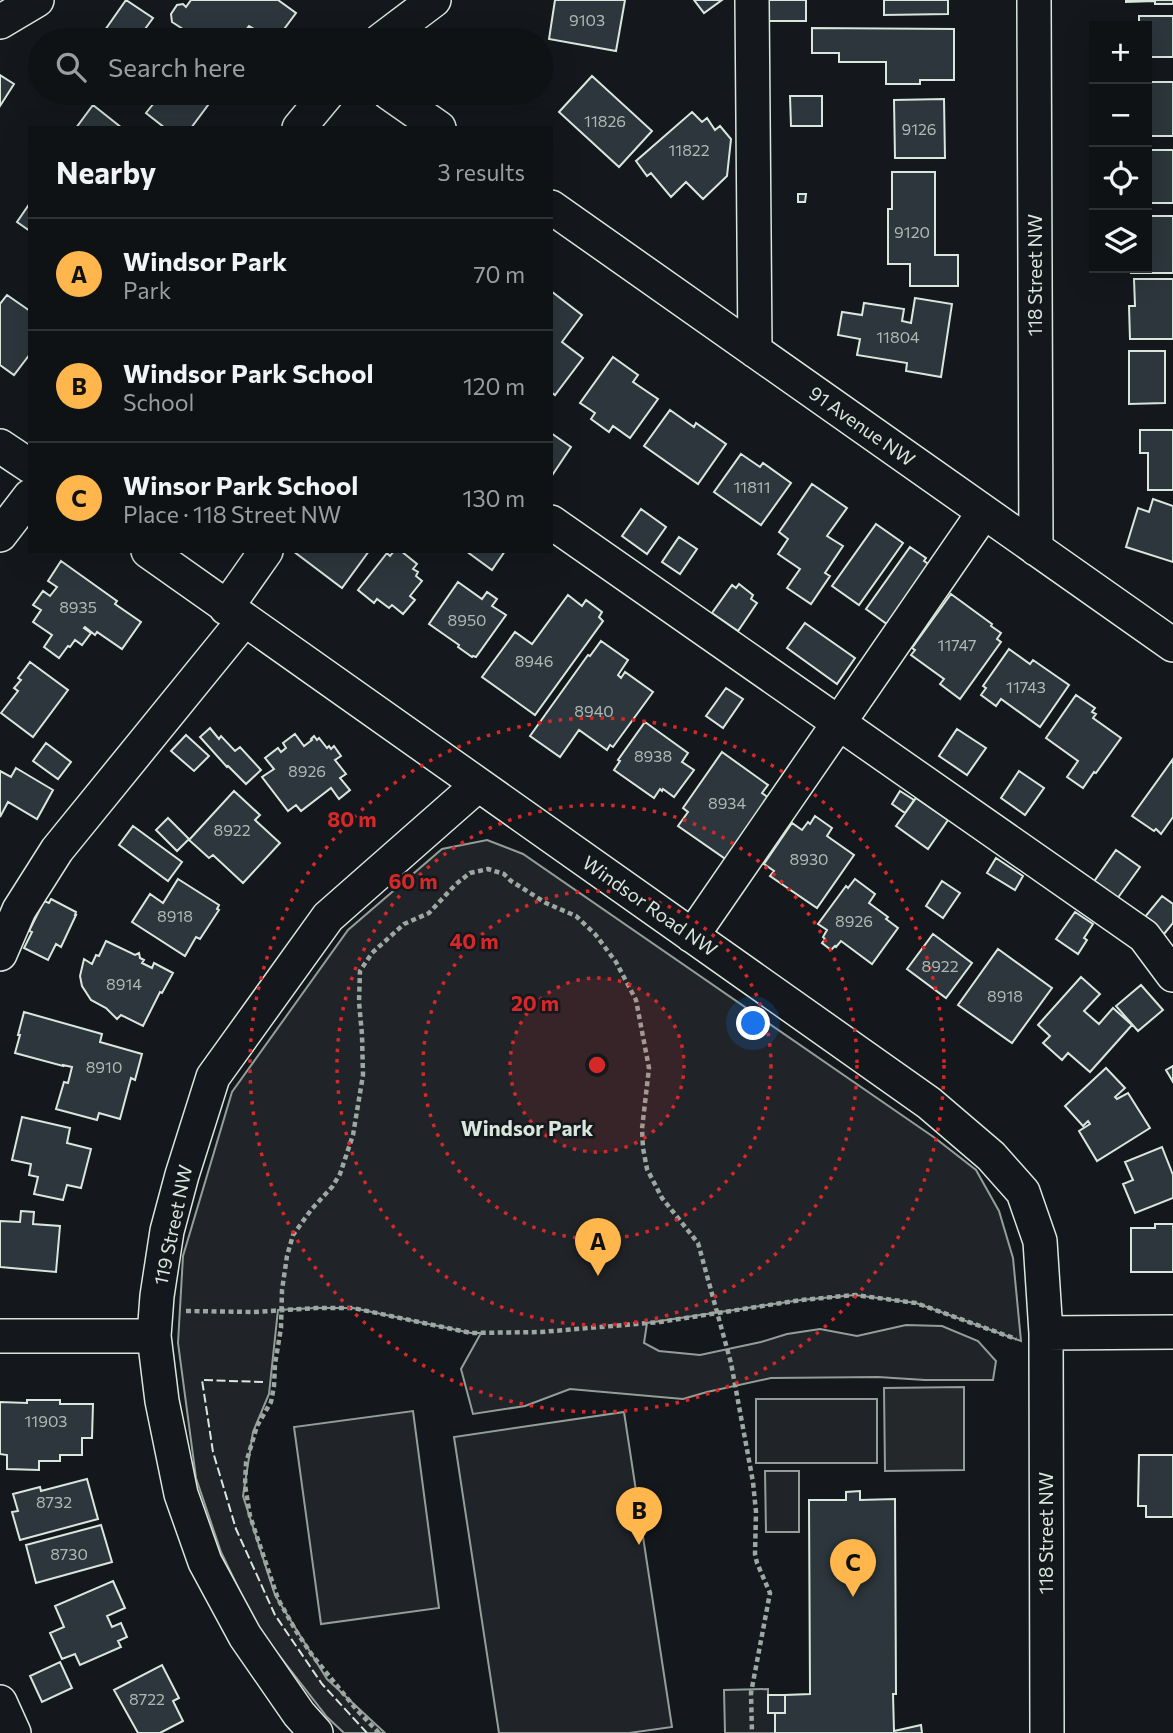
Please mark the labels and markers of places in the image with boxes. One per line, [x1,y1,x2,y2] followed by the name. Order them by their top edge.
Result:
[585,1053,609,1077] centre of rings
[575,1218,621,1276] pin: A
[616,1487,662,1545] pin: B
[830,1539,876,1597] pin: C

